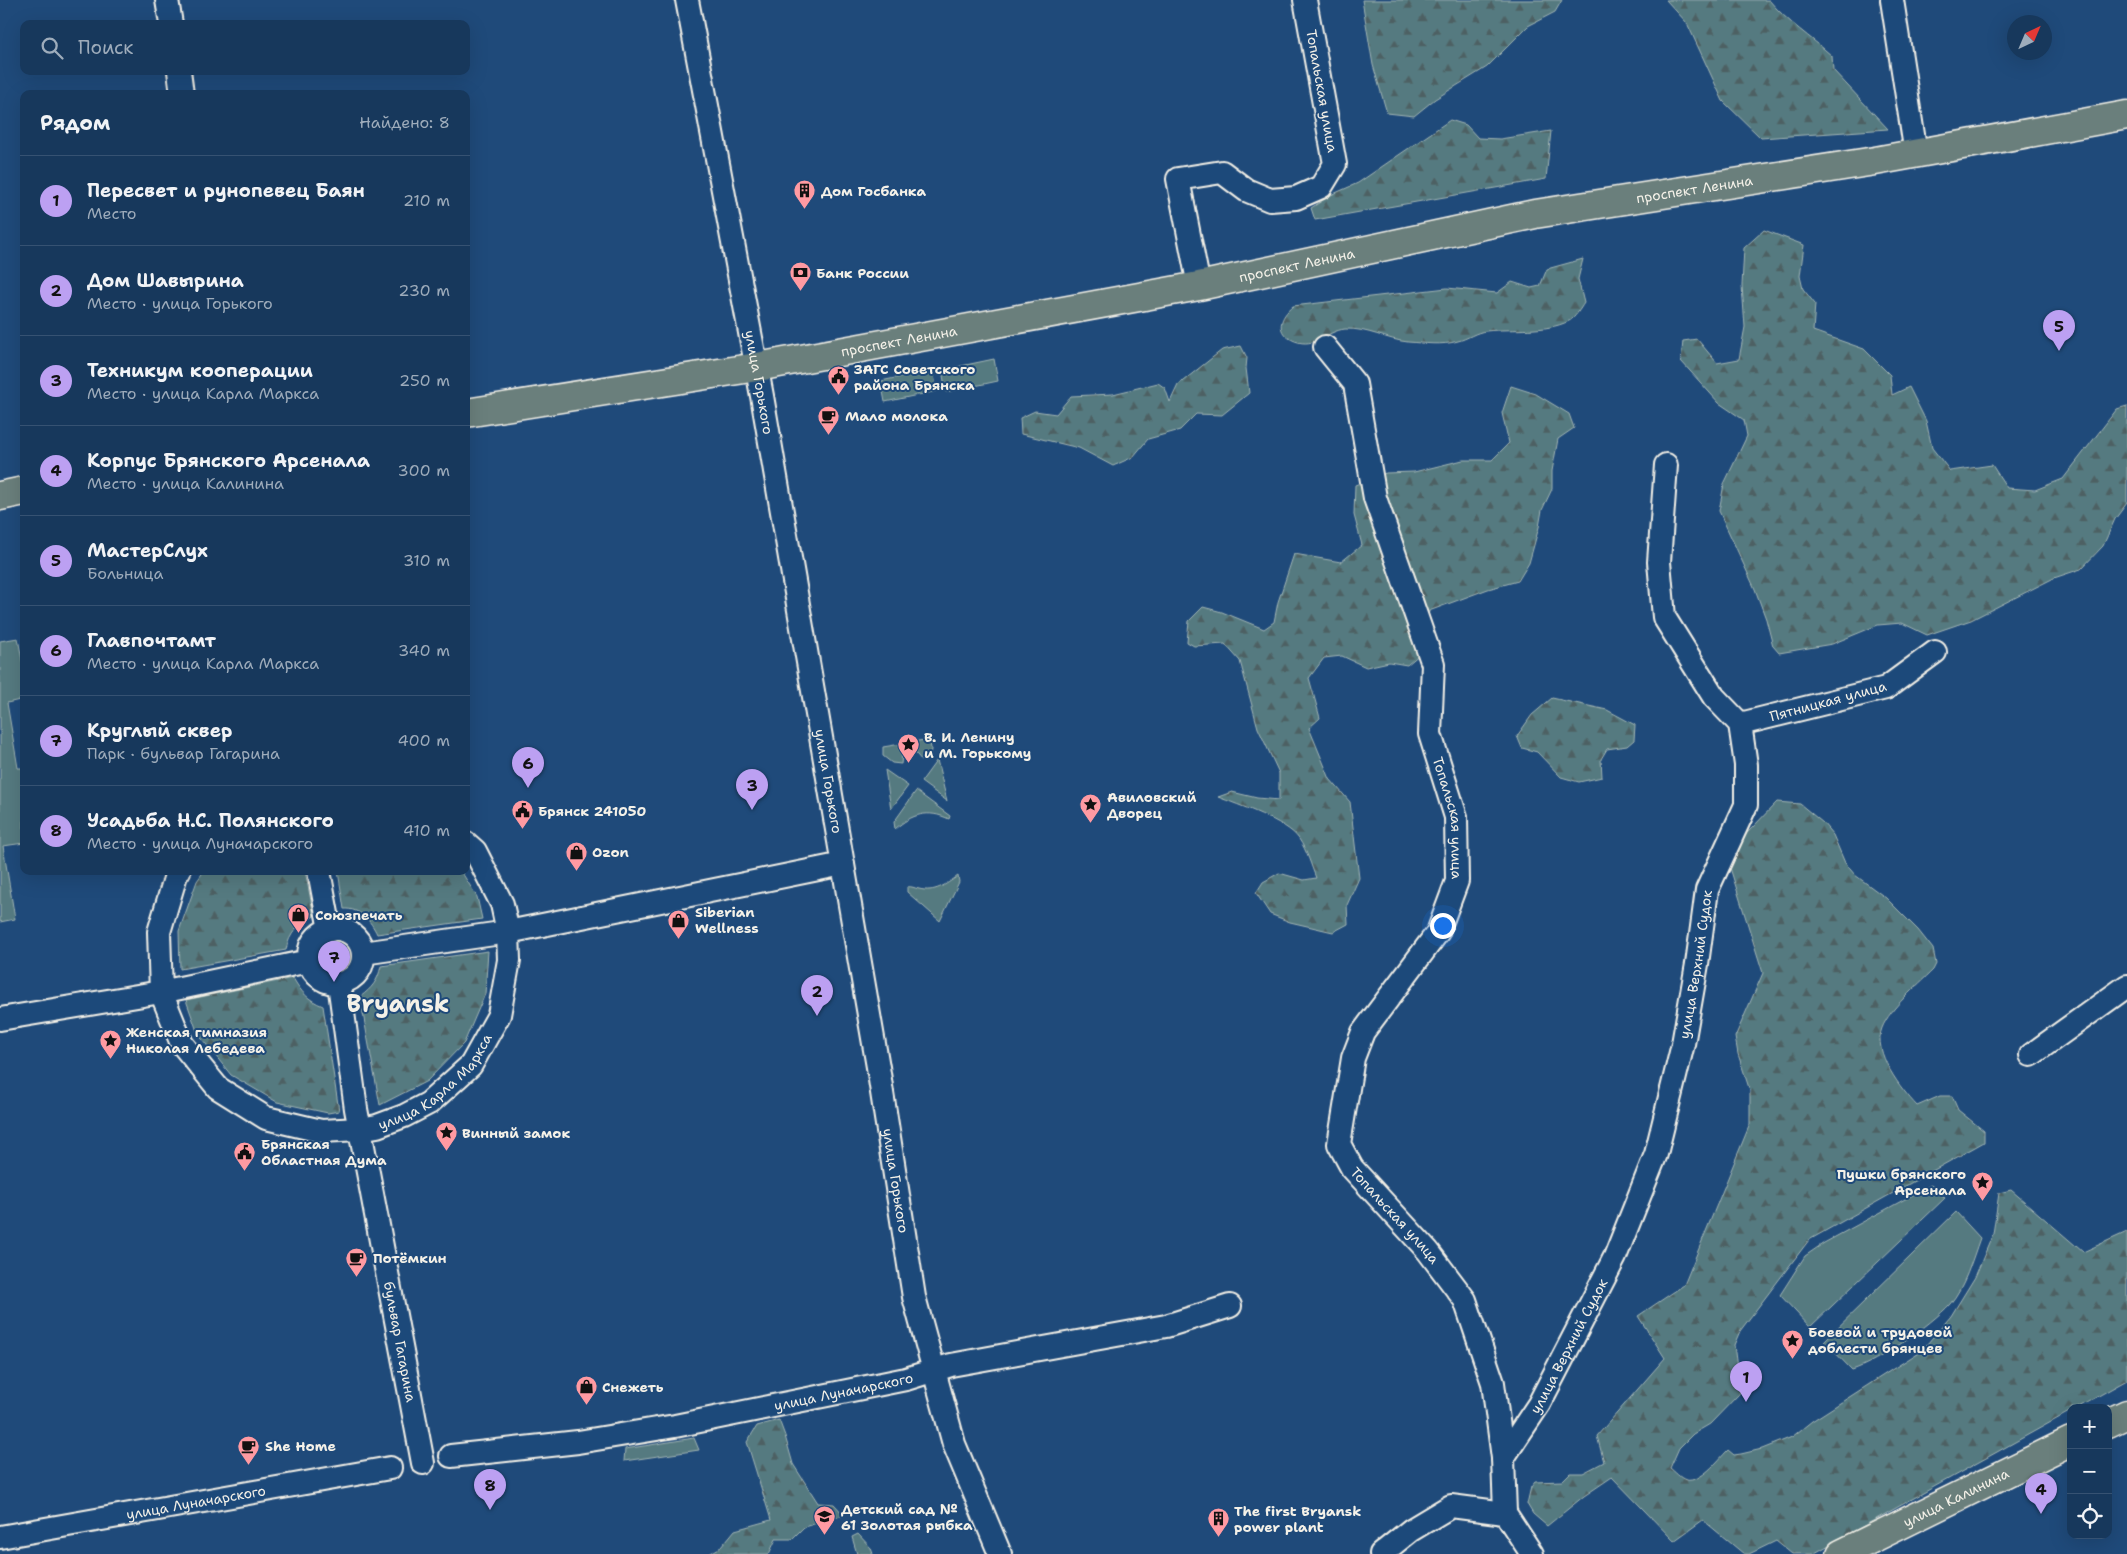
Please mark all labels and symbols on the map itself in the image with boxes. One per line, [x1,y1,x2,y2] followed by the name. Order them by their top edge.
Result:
[2007,15,2052,60] north arrow
[1302,28,1342,154] street label: Топальская улица
[1635,171,1754,207] street label: проспект Ленина
[793,179,817,210] building icon: Дом Госбанка
[821,182,927,200] place label: Дом Госбанка
[1237,244,1357,286] street label: проспект Ленина
[788,261,812,292] bank icon: Банк России
[816,264,909,282] place label: Банк России
[2043,310,2075,351] pin: 5
[839,321,959,360] street label: проспект Ленина
[741,329,777,436] street label: улица Горького
[854,360,975,394] place label: ЗАГС Советского района Брянска
[826,365,850,396] public building icon: ЗАГС Советского района Брянска
[817,404,841,435] cafe icon: Мало молока
[845,407,948,425] place label: Мало молока
[1768,677,1889,725] street label: Пятницкая улица
[811,728,846,835] street label: улица Горького
[924,728,1031,762] place label: В. И. Ленину и М. Горькому
[896,733,920,764] place icon: В. И. Ленину и М. Горькому
[512,747,544,788] pin: 6
[1429,755,1466,879] street label: Топальская улица
[736,769,768,810] pin: 3
[1107,788,1197,822] place label: Авиловский Дворец
[1079,793,1103,824] place icon: Авиловский Дворец
[510,799,534,830] public building icon: Брянск 241050
[538,802,646,820] place label: Брянск 241050
[564,840,588,871] shop icon: Ozon
[592,843,629,861] place label: Ozon
[1675,889,1716,1040] street label: улица Верхний Судок
[287,903,311,934] shop icon: Союзпечать
[695,903,759,937] place label: Siberian Wellness
[315,906,403,924] place label: Союзпечать
[667,908,691,939] shop icon: Siberian Wellness
[1430,913,1456,939] your location
[318,941,350,982] pin: 7
[801,975,833,1016] pin: 2
[347,988,449,1020] district label: Bryansk
[126,1023,267,1057] place label: Женская гимназия Николая Лебедева
[98,1028,122,1059] place icon: Женская гимназия Николая Лебедева
[376,1030,496,1134] street label: улица Карла Маркса
[434,1121,458,1152] place icon: Винный замок
[462,1124,570,1142] place label: Винный замок
[879,1127,913,1234] street label: улица Горького
[261,1135,387,1169] place label: Брянская Областная Дума
[233,1140,257,1171] public building icon: Брянская Областная Дума
[1347,1163,1444,1268] street label: Топальская улица
[1837,1165,1966,1199] place label: Пушки брянского Арсенала
[1970,1170,1994,1201] place icon: Пушки брянского Арсенала
[345,1246,369,1277] cafe icon: Потёмкин
[373,1249,447,1267] place label: Потёмкин
[1526,1275,1612,1417] street label: улица Верхний Судок
[380,1280,420,1404] street label: бульвар Гагарина
[1808,1323,1952,1357] place label: Боевой и трудовой доблести брянцев
[1780,1328,1804,1359] place icon: Боевой и трудовой доблести брянцев
[1730,1361,1762,1402] pin: 1
[772,1368,915,1415] street label: улица Луначарского
[574,1375,598,1406] shop icon: Снежеть
[602,1378,664,1396] place label: Снежеть
[237,1434,261,1465] cafe icon: She Home
[265,1437,336,1455] place label: She Home
[1900,1464,2012,1531] street label: улица Калинина
[474,1469,506,1510] pin: 8
[2025,1473,2057,1514] pin: 4
[125,1481,267,1523] street label: улица Луначарского
[841,1500,973,1534] place label: Детский сад № 61 Золотая рыбка
[1234,1502,1361,1536] place label: The first Bryansk power plant
[813,1505,837,1536] school or university icon: Детский сад № 61 Золотая рыбка
[1206,1507,1230,1538] building icon: The first Bryansk power plant

